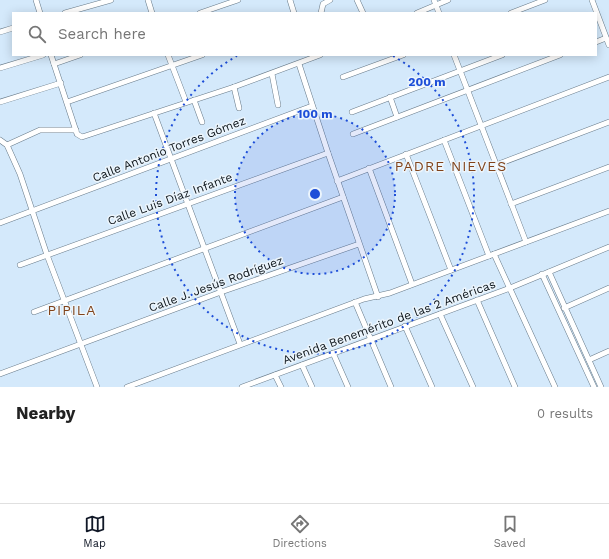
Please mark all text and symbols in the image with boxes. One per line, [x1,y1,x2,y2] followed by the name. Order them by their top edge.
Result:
[12,12,597,56] search box
[26,23,48,45] icon: search
[58,25,146,43] text: Search here
[408,75,446,89] text: 200 m
[297,107,333,121] text: 100 m
[91,113,247,185] street label: Calle Antonio Torres Gómez
[395,158,507,174] district label: PADRE NIEVES
[106,170,234,228] street label: Calle Luis Díaz Infante
[308,187,322,201] centre of rings
[147,253,285,315] street label: Calle J. Jesús Rodríguez
[281,277,497,367] street label: Avenida Benemérito de las 2 Américas
[48,302,96,318] district label: PIPILA
[16,403,75,423] text: Nearby
[537,406,593,421] text: 0 results
[83,513,106,550] tab: Map
[273,513,327,550] tab: Directions
[494,513,526,550] tab: Saved

